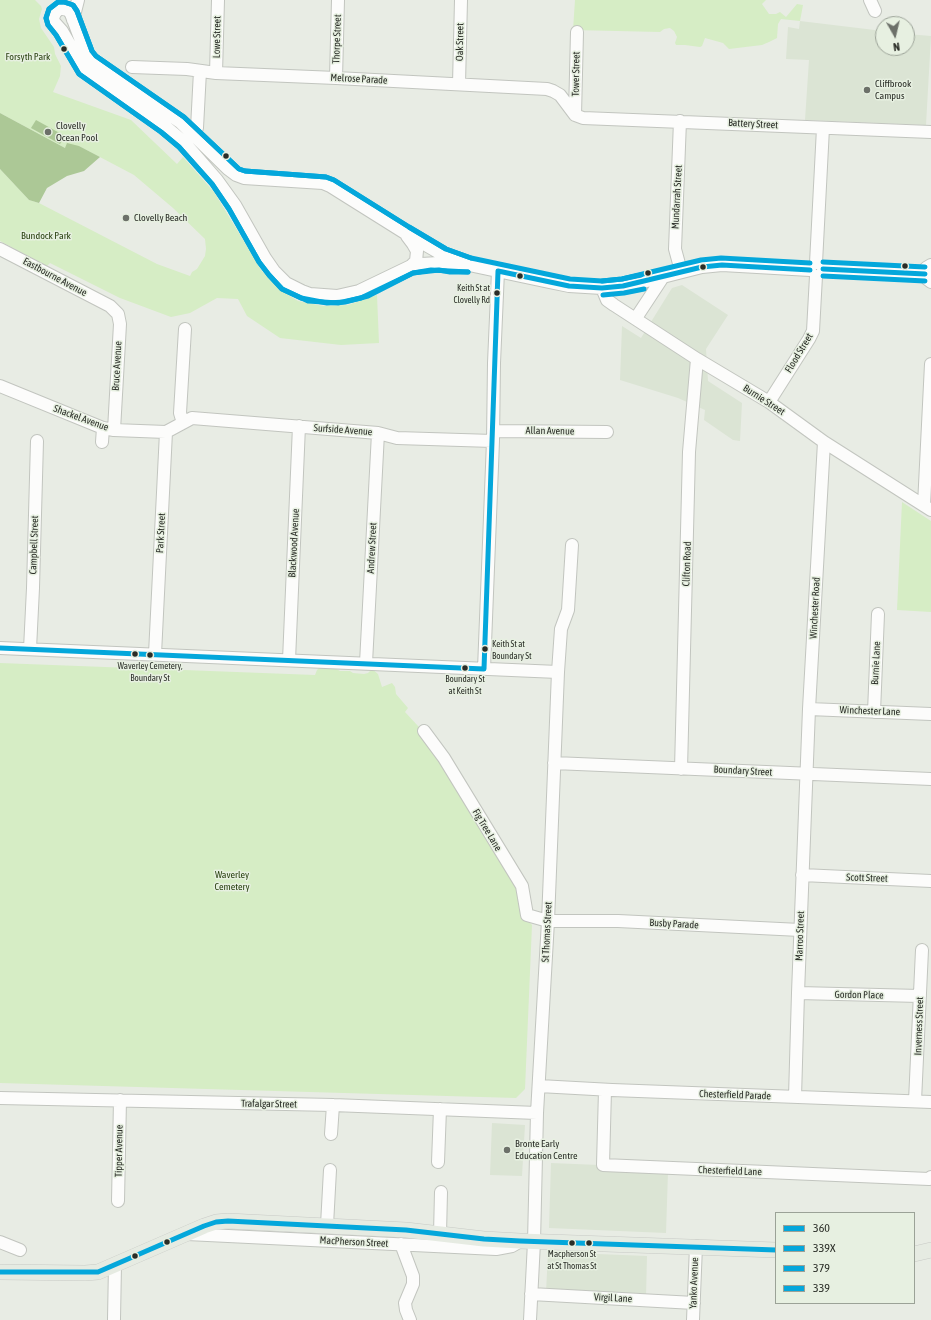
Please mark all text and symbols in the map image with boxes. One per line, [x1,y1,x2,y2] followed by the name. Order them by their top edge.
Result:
[330,14,344,64] street label: Thorpe Street
[211,16,223,58] street label: Lowe Street
[875,16,915,56] north arrow
[454,23,466,61] street label: Oak Street
[892,40,901,53] text: N
[59,44,69,54] unlabelled marker
[6,51,50,63] park label: Forsyth Park
[570,51,582,97] street label: Tower Street
[330,72,388,86] street label: Melrose Parade
[875,78,911,102] place label: Cliffbrook Campus
[862,85,872,95] marker: Cliffbrook Campus
[728,117,778,131] street label: Battery Street
[56,120,98,144] place label: Clovelly Ocean Pool
[43,127,53,137] marker: Clovelly Ocean Pool
[221,151,231,161] unlabelled marker
[669,165,685,229] street label: Mundarrah Street
[134,212,187,224] place label: Clovelly Beach
[121,213,131,223] marker: Clovelly Beach
[21,230,71,242] park label: Bundock Park
[21,255,89,299] street label: Eastbourne Avenue
[900,261,910,271] unlabelled marker
[698,262,708,272] unlabelled marker
[643,268,653,278] unlabelled marker
[515,271,525,281] unlabelled marker
[453,283,490,304] place label: Keith St at Clovelly Rd
[492,288,502,298] marker: Keith St at Clovelly Rd
[783,331,815,375] street label: Flood Street
[110,341,124,391] street label: Bruce Avenue
[741,382,787,418] street label: Burnie Street
[52,402,110,434] street label: Shackel Avenue
[313,422,373,438] street label: Surfside Avenue
[526,425,574,437] street label: Allan Avenue
[286,508,302,578] street label: Blackwood Avenue
[154,513,168,553] street label: Park Street
[27,515,41,575] street label: Campbell Street
[365,522,379,574] street label: Andrew Street
[680,541,694,587] street label: Clifton Road
[807,577,823,639] street label: Winchester Road
[492,639,532,660] place label: Keith St at Boundary St
[869,641,883,685] street label: Burnie Lane
[480,644,490,654] marker: Keith St at Boundary St
[130,649,140,659] unlabelled marker
[145,650,155,660] marker: Waverley Cemetery, Boundary St
[117,661,183,682] place label: Waverley Cemetery, Boundary St
[460,663,470,673] marker: Boundary St at Keith St
[445,674,485,695] place label: Boundary St at Keith St
[840,704,900,718] street label: Winchester Lane
[713,763,773,779] street label: Boundary Street
[470,807,504,853] street label: Fig Tree Lane
[214,869,250,892] park label: Waverley Cemetery
[846,871,888,885] street label: Scott Street
[539,901,555,963] street label: St Thomas Street
[793,911,807,961] street label: Marroo Street
[649,917,699,931] street label: Busby Parade
[834,989,884,1001] street label: Gordon Place
[912,996,926,1056] street label: Inverness Street
[699,1088,771,1102] street label: Chesterfield Parade
[241,1098,297,1110] street label: Trafalgar Street
[113,1125,125,1177] street label: Tipper Avenue
[515,1138,578,1162] place label: Bronte Early Education Centre
[502,1145,512,1155] marker: Bronte Early Education Centre
[698,1164,762,1178] street label: Chesterfield Lane
[775,1212,915,1304] legend
[813,1221,830,1235] text: 360
[319,1234,389,1250] street label: MacPherson Street
[162,1237,172,1247] unlabelled marker
[567,1238,577,1248] marker: Macpherson St at St Thomas St
[584,1238,594,1248] unlabelled marker
[813,1241,835,1255] text: 339X
[547,1249,597,1270] place label: Macpherson St at St Thomas St
[130,1251,140,1261] unlabelled marker
[687,1257,701,1309] street label: Yanko Avenue
[813,1261,830,1275] text: 379
[813,1281,830,1295] text: 339
[594,1291,632,1305] street label: Virgil Lane

